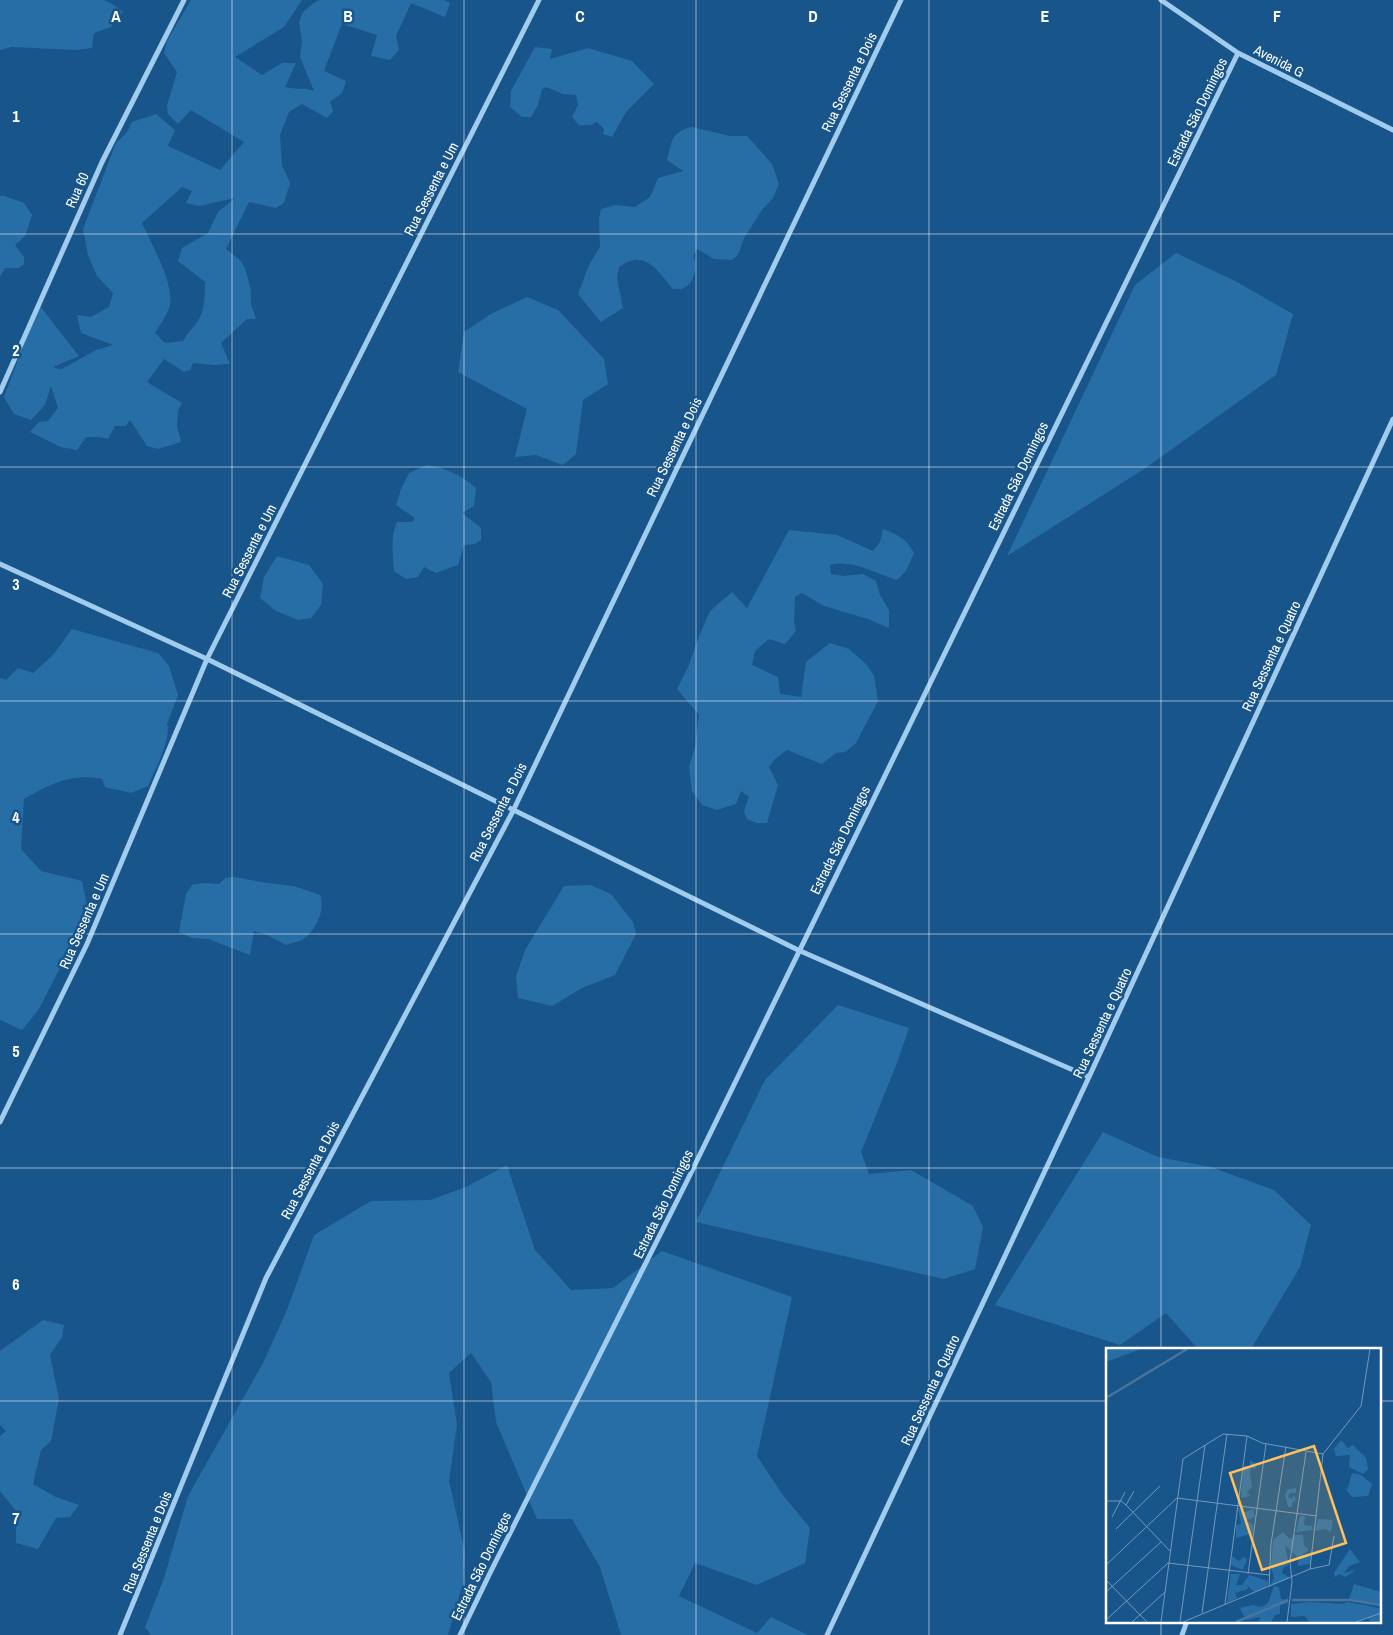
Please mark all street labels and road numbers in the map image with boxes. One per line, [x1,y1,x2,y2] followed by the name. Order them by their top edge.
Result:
[817,29,881,135] street label: Rua Sessenta e Dois
[1250,40,1307,81] street label: Avenida G
[1163,54,1231,169] street label: Estrada São Domingos
[400,139,462,239] street label: Rua Sessenta e Um
[61,169,93,211] street label: Rua 60
[642,394,706,500] street label: Rua Sessenta e Dois
[984,418,1052,533] street label: Estrada São Domingos
[218,501,280,601] street label: Rua Sessenta e Um
[1237,598,1305,714] street label: Rua Sessenta e Quatro
[465,759,531,864] street label: Rua Sessenta e Dois
[806,782,874,897] street label: Estrada São Domingos
[55,870,113,972] street label: Rua Sessenta e Um
[1068,965,1136,1081] street label: Rua Sessenta e Quatro
[277,1118,344,1222] street label: Rua Sessenta e Dois
[629,1146,697,1261] street label: Estrada São Domingos
[896,1332,964,1448] street label: Rua Sessenta e Quatro
[118,1488,176,1596] street label: Rua Sessenta e Dois
[447,1508,515,1623] street label: Estrada São Domingos

